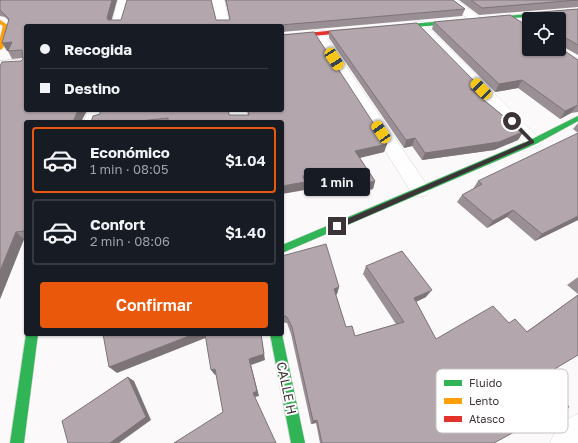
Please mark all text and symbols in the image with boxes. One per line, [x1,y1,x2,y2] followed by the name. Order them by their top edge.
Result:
[522,12,566,56] map controls
[522,12,566,56] button: locate
[64,40,132,58] text: Recogida
[322,46,346,72] car
[468,76,494,102] car
[64,79,120,97] text: Destino
[503,112,521,130] route start
[369,119,393,145] car
[42,142,78,178] icon: car
[90,143,170,161] text: Económico
[225,151,266,169] text: $1.04
[90,161,168,177] text: 1 min · 08:05
[304,168,370,196] callout: 1 min
[321,174,353,190] text: 1 min
[42,214,78,250] icon: car
[90,215,145,233] text: Confort
[328,217,346,235] route end
[225,223,266,241] text: $1.40
[90,233,170,249] text: 2 min · 08:06
[40,282,268,328] button: Confirmar
[274,360,300,416] street label: CALLE H
[436,369,568,433] legend
[469,376,502,389] text: Fluido
[469,394,500,407] text: Lento
[469,412,505,425] text: Atasco

